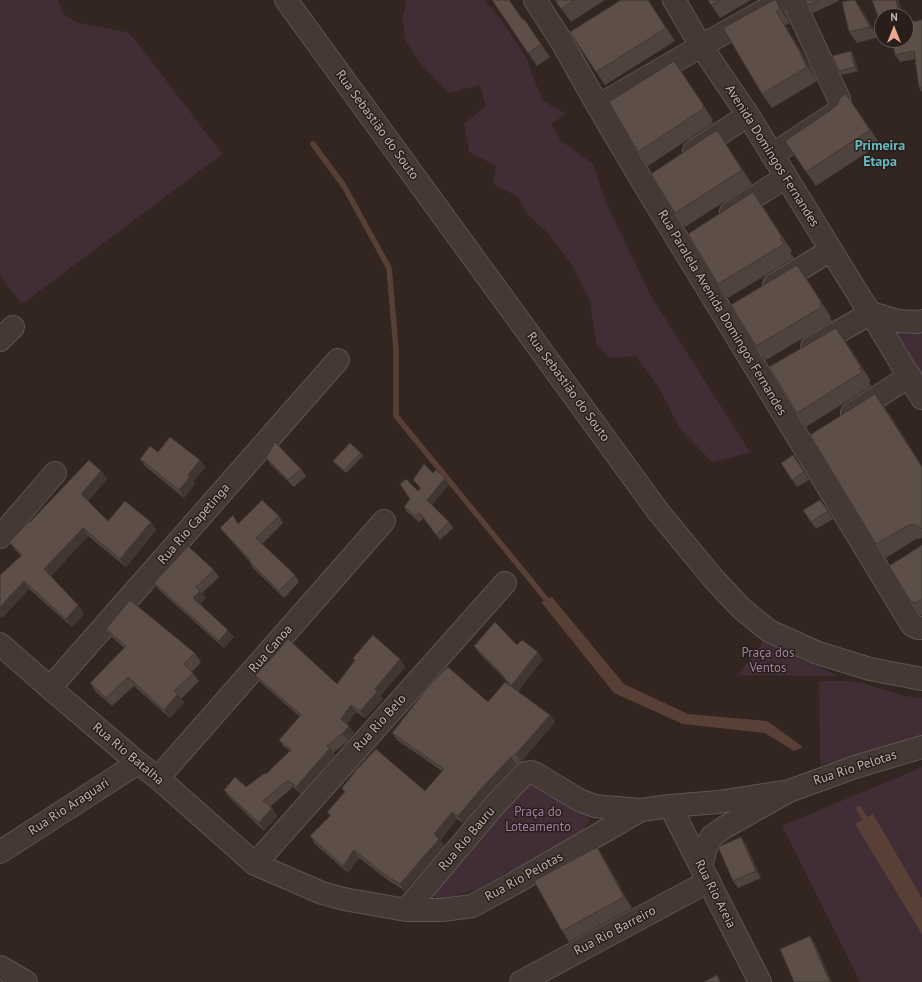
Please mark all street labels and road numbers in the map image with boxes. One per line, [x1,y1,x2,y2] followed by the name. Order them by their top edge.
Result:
[332,67,422,183] street label: Rua Sebastião do Souto
[722,82,822,230] street label: Avenida Domingos Fernandes
[654,207,790,419] street label: Rua Paralela Avenida Domingos Fernandes
[523,329,613,445] street label: Rua Sebastião do Souto
[155,480,233,568] street label: Rua Rio Capetinga
[246,622,296,676] street label: Rua Canoa
[350,691,410,755] street label: Rua Rio Belo
[89,720,167,788] street label: Rua Rio Batalha
[811,747,899,789] street label: Rua Rio Pelotas
[26,775,112,839] street label: Rua Rio Araguari
[436,804,498,874] street label: Rua Rio Bauru
[482,849,566,905] street label: Rua Rio Pelotas
[691,857,739,931] street label: Rua Rio Areia
[571,903,659,959] street label: Rua Rio Barreiro

